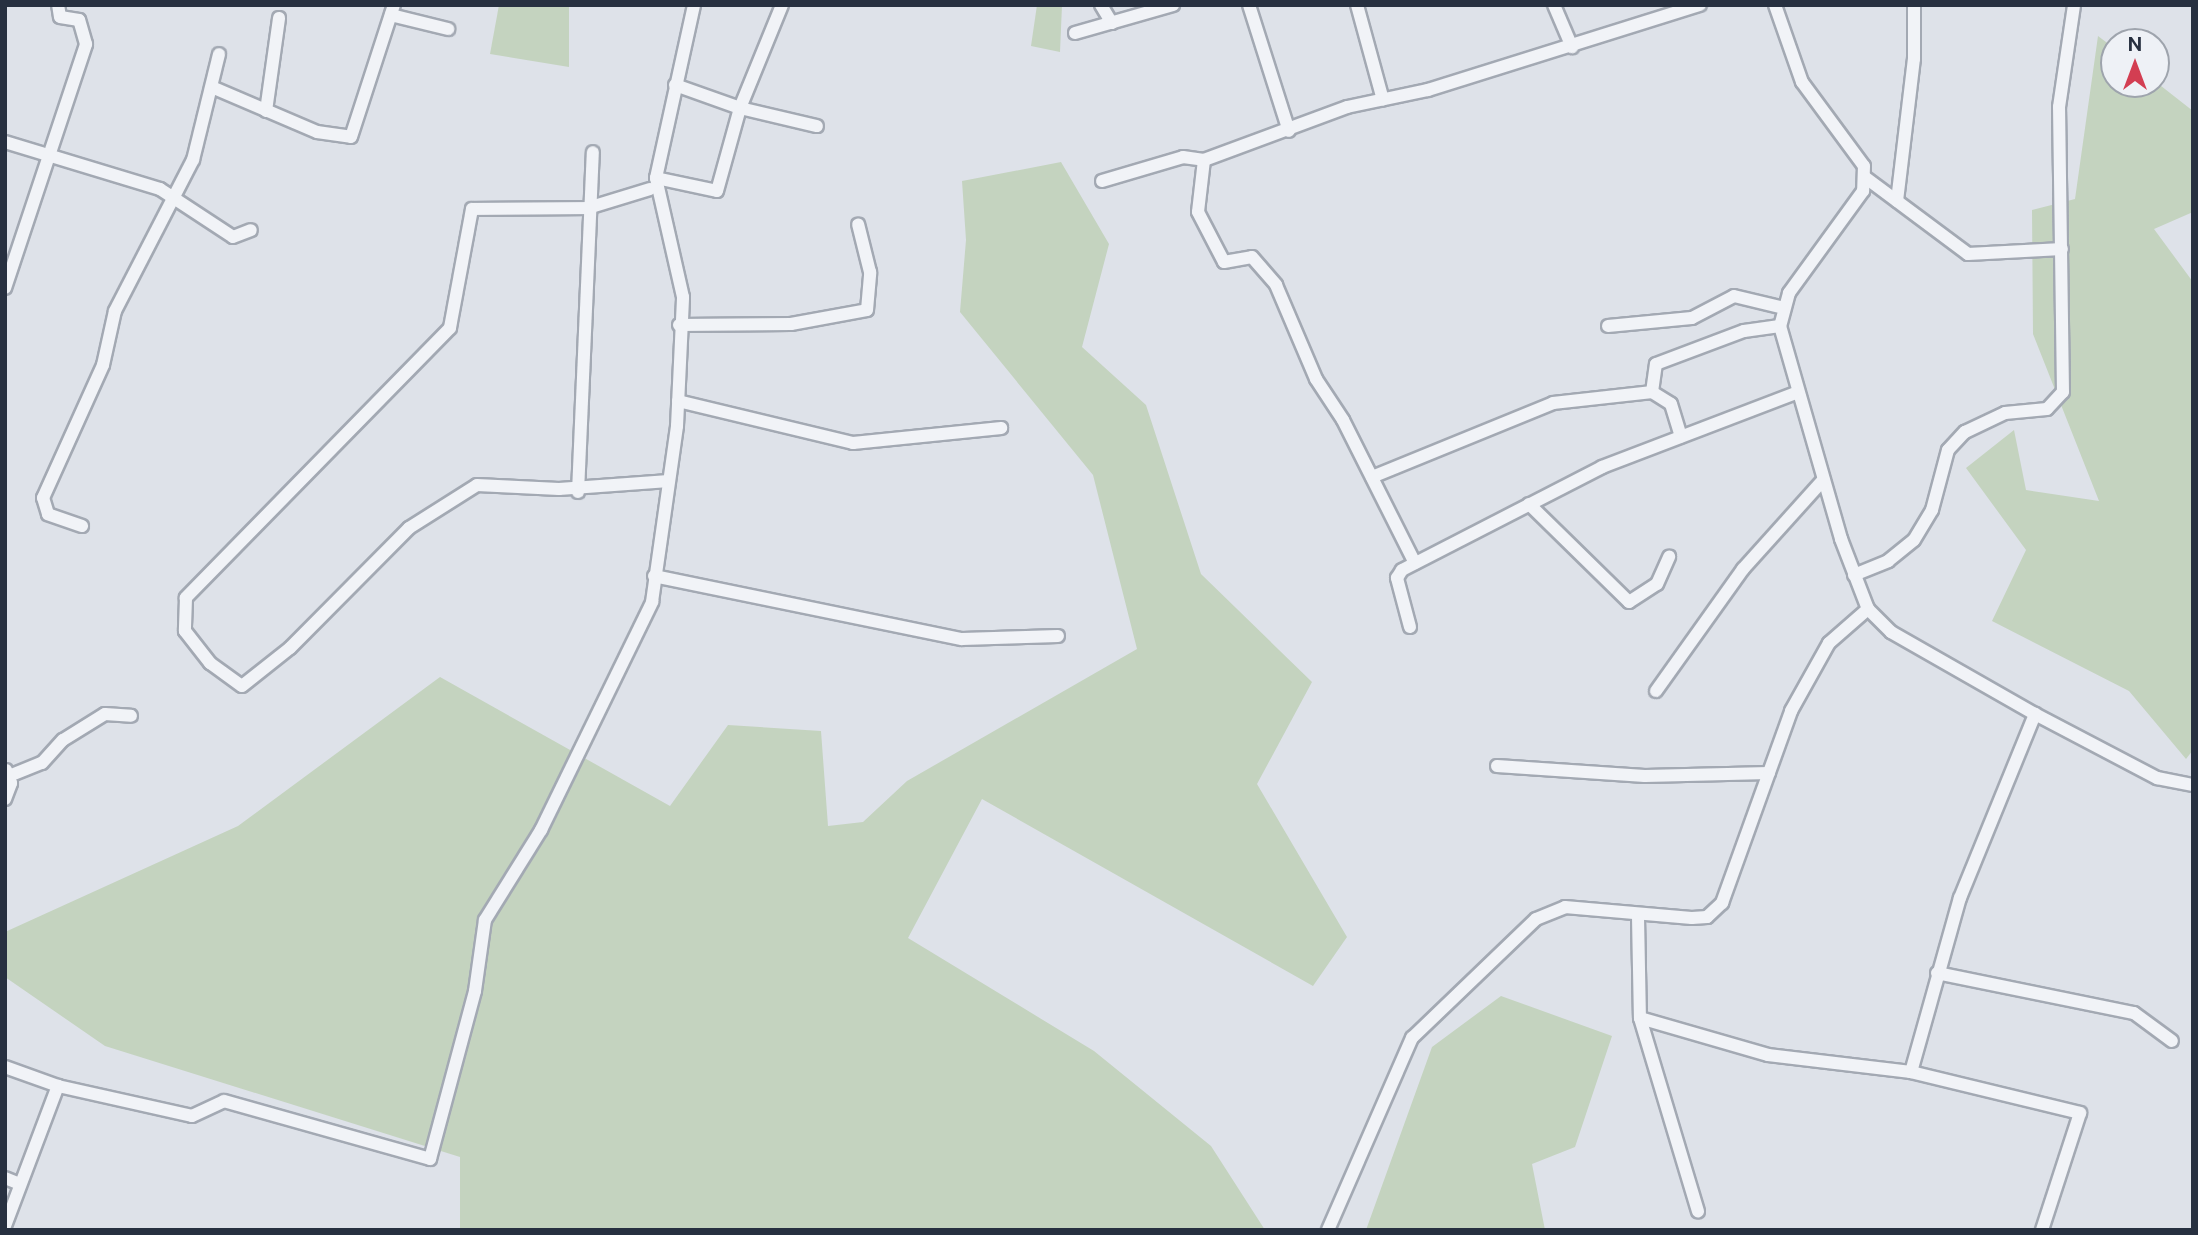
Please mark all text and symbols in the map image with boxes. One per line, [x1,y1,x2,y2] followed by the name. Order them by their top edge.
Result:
[2100,28,2170,98] north arrow
[2128,33,2142,55] text: N

